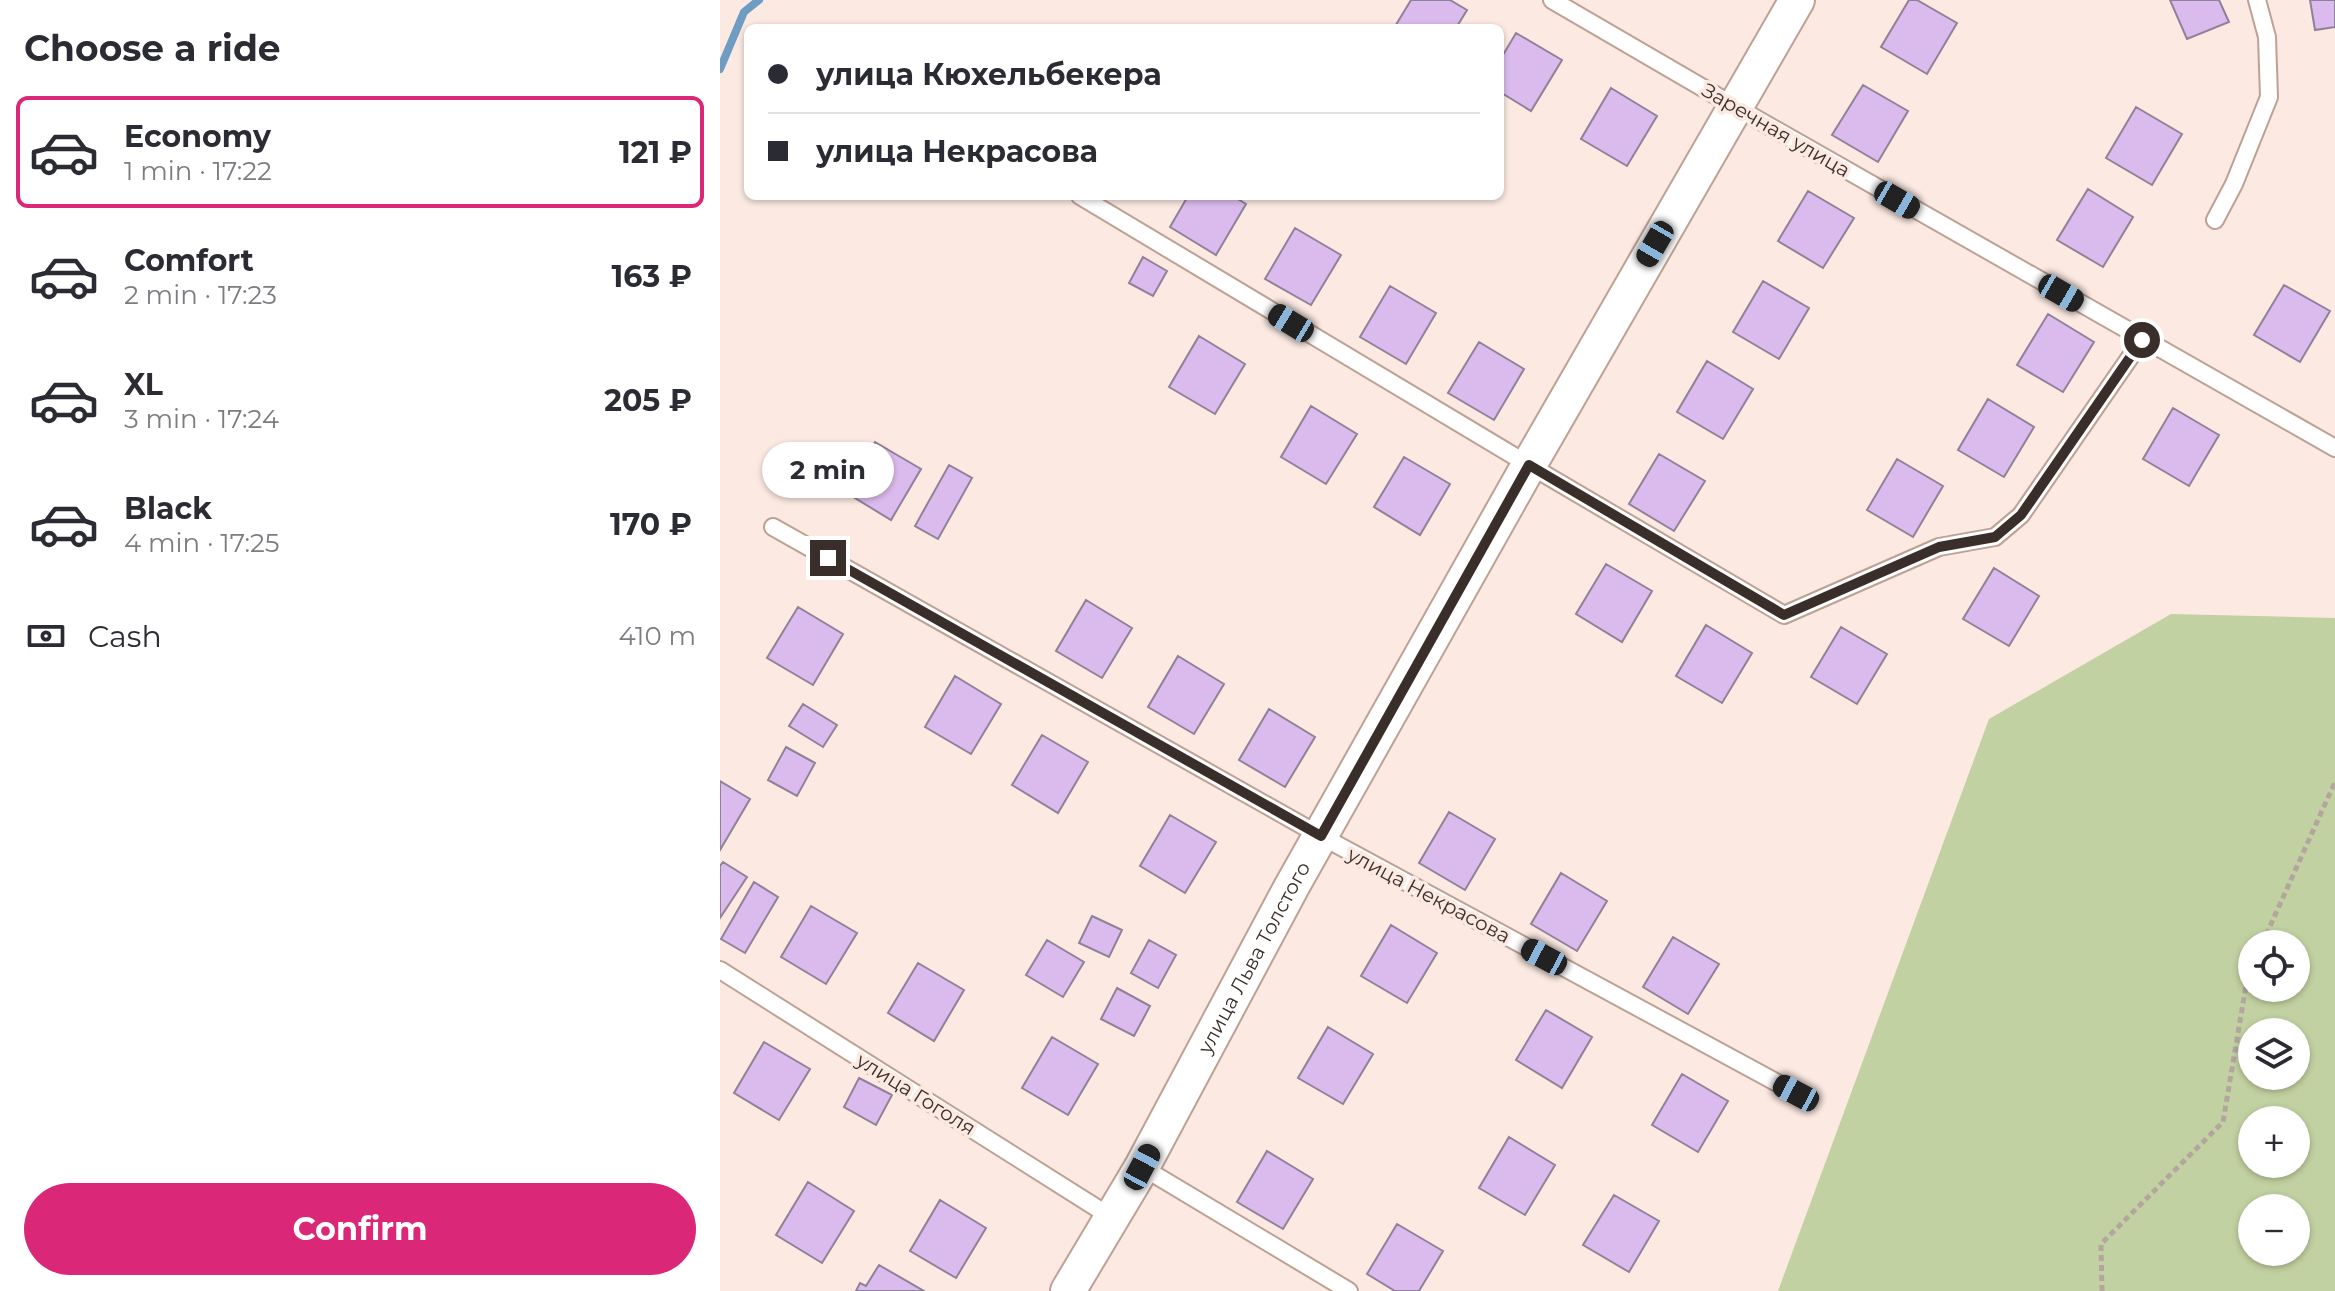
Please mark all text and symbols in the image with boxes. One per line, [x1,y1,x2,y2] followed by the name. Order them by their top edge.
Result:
[24,26,281,70] text: Choose a ride
[816,56,1162,93] text: улица Кюхельбекера
[1698,78,1854,182] street label: Заречная улица
[28,116,100,188] icon: car
[124,118,271,155] text: Economy
[816,133,1098,170] text: улица Некрасова
[619,134,692,171] text: 121 ₽
[124,155,272,187] text: 1 min · 17:22
[1870,178,1924,222] car
[1633,217,1677,271] car
[28,240,100,312] icon: car
[124,242,254,279] text: Comfort
[612,258,692,295] text: 163 ₽
[2034,271,2088,315] car
[124,279,277,311] text: 2 min · 17:23
[1264,300,1318,346] car
[2124,322,2160,358] route start
[28,364,100,436] icon: car
[124,366,163,403] text: XL
[604,382,692,419] text: 205 ₽
[124,403,279,435] text: 3 min · 17:24
[762,442,894,498] callout: 2 min
[790,454,866,486] text: 2 min
[28,488,100,560] icon: car
[124,490,212,527] text: Black
[610,506,692,543] text: 170 ₽
[124,527,280,559] text: 4 min · 17:25
[810,540,846,576] route end
[24,614,68,658] icon: cash
[88,618,162,655] text: Cash
[618,620,696,652] text: 410 m
[1343,841,1515,948] street label: улица Некрасова
[1192,857,1315,1058] street label: улица Льва Толстого
[2238,930,2310,1266] map controls
[2238,930,2310,1002] button: locate
[1517,935,1571,979] car
[2238,1018,2310,1090] button: layers
[851,1047,980,1140] street label: улица Гоголя
[1769,1071,1823,1115] car
[2238,1106,2310,1178] button: +
[1120,1140,1164,1194] car
[24,1183,696,1275] button: Confirm
[2238,1194,2310,1266] button: −

